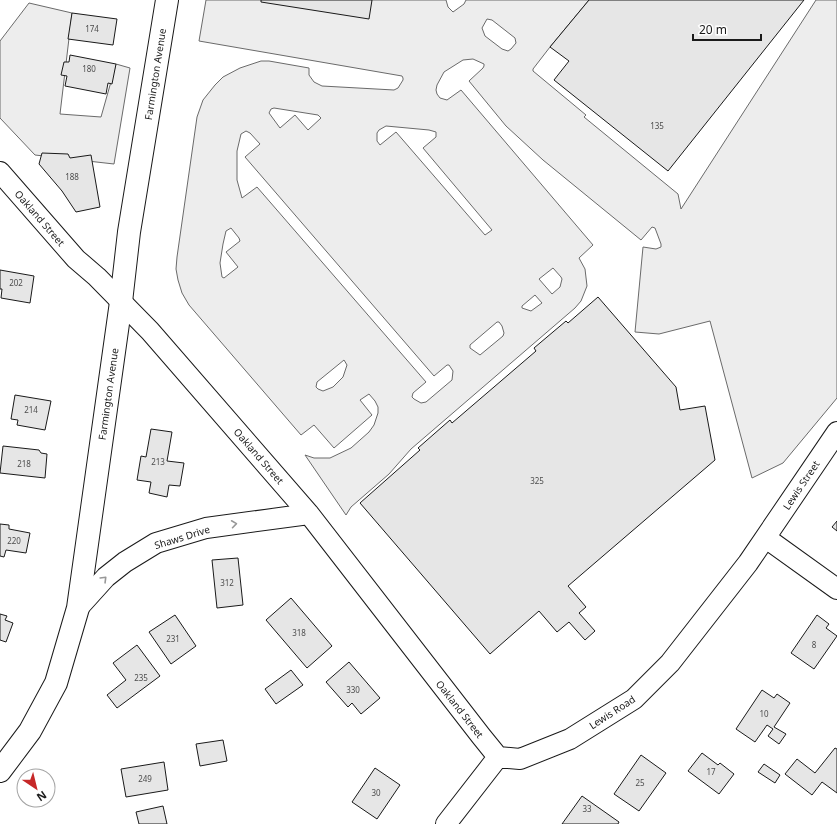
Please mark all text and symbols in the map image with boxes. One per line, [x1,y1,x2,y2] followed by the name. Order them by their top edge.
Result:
[693,16,761,42] scale bar
[699,21,727,38] text: 20 m
[85,23,99,34] house number: 174
[141,27,169,121] street label: Farmington Avenue
[82,63,96,74] house number: 180
[650,120,664,131] house number: 135
[65,171,79,182] house number: 188
[12,187,68,249] street label: Oakland Street
[9,277,23,288] house number: 202
[95,347,121,441] street label: Farmington Avenue
[24,404,38,415] house number: 214
[231,425,287,487] street label: Oakland Street
[151,456,165,467] house number: 213
[779,457,823,512] street label: Lewis Street
[17,458,31,469] house number: 218
[530,475,544,486] house number: 325
[231,520,237,529] one-way arrow
[153,522,212,552] street label: Shaws Drive
[7,535,21,546] house number: 220
[99,576,107,584] one-way arrow
[220,577,234,588] house number: 312
[292,627,306,638] house number: 318
[166,633,180,644] house number: 231
[812,639,817,650] house number: 8
[134,672,148,683] house number: 235
[433,677,487,741] street label: Oakland Street
[346,684,360,695] house number: 330
[586,692,638,732] street label: Lewis Road
[759,708,769,719] house number: 10
[706,766,716,777] house number: 17
[16,768,56,808] north arrow
[138,773,152,784] house number: 249
[635,777,645,788] house number: 25
[371,787,381,798] house number: 30
[34,788,50,805] text: N
[582,803,592,814] house number: 33

